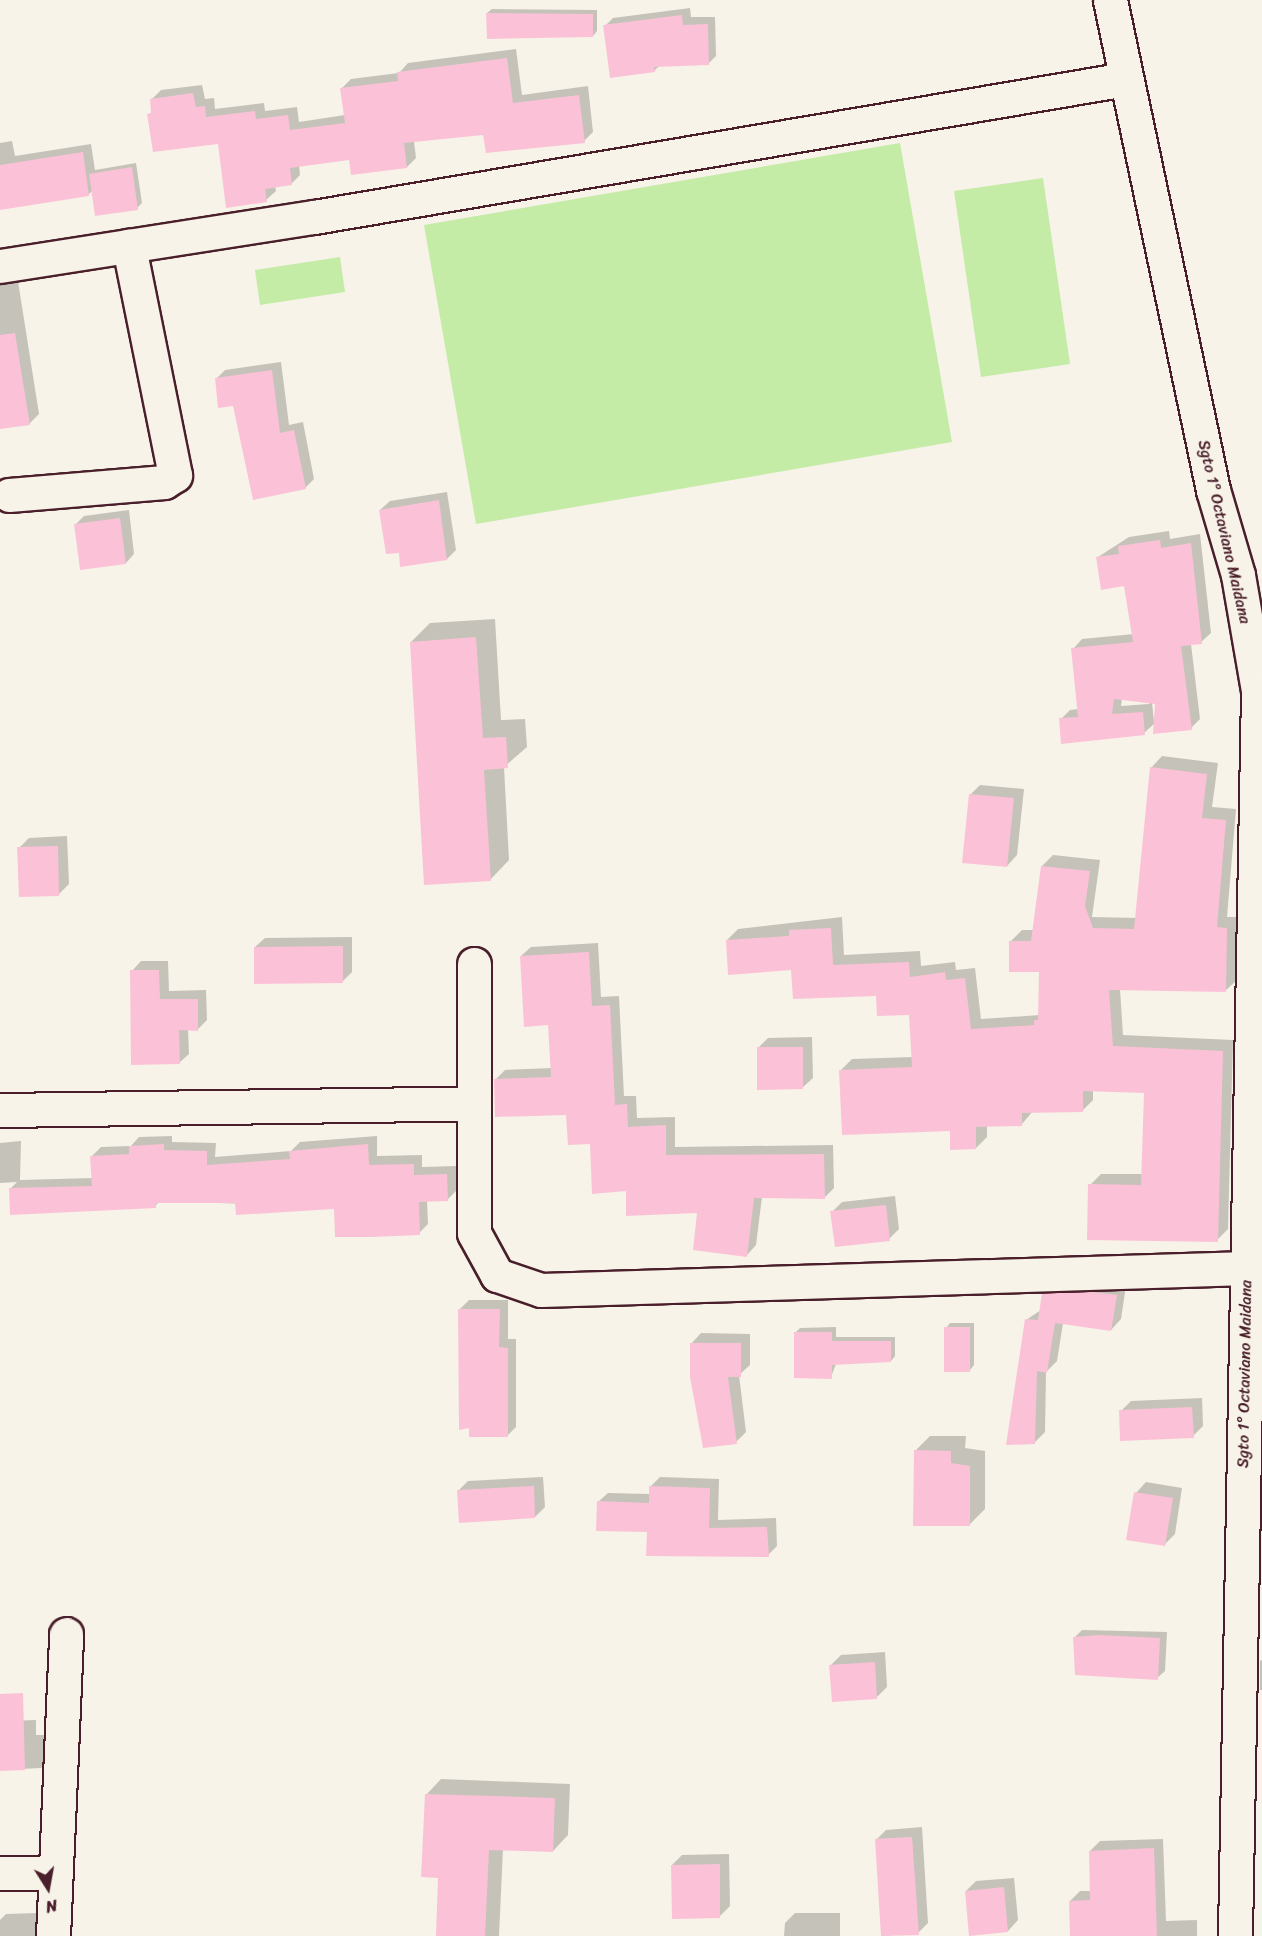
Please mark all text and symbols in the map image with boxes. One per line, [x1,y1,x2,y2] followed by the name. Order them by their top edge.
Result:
[1193,438,1255,626] street label: Sgto 1° Octaviano Maidana
[1234,1280,1256,1468] street label: Sgto 1° Octaviano Maidana
[18,1858,78,1918] north arrow
[43,1891,60,1921] text: N

